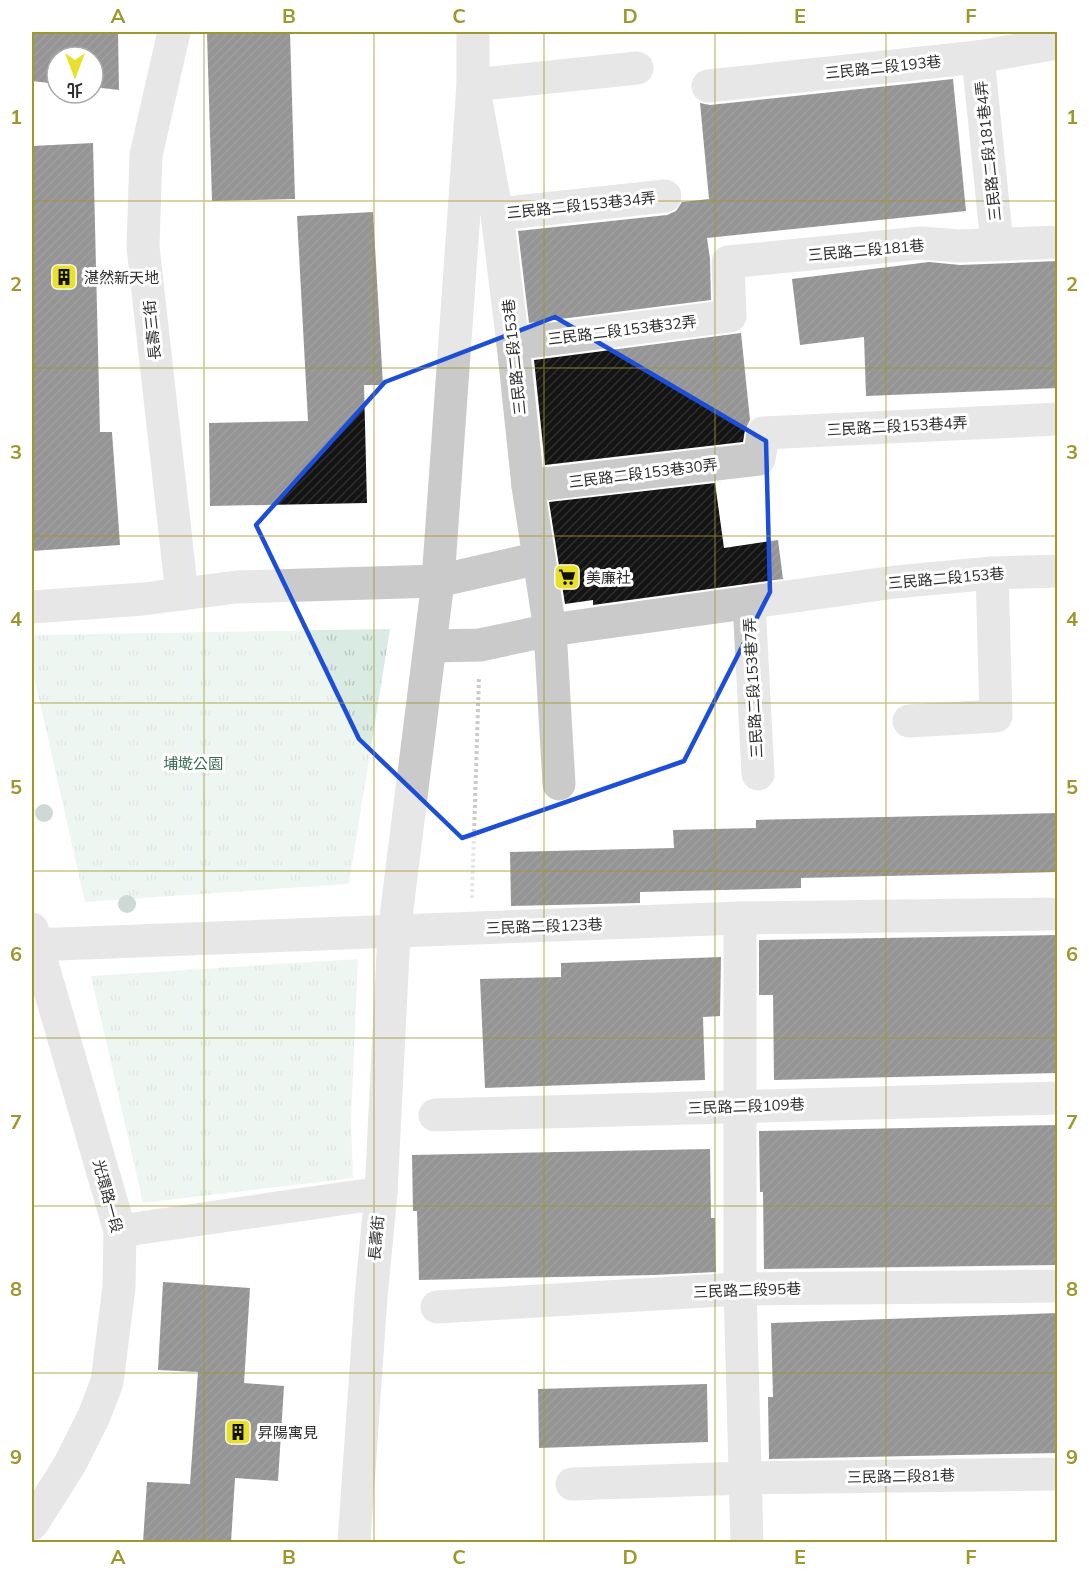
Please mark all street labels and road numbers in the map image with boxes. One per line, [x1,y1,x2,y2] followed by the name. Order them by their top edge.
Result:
[824,51,942,83] street label: 三民路二段193巷
[971,80,1005,222] street label: 三民路二段181巷4弄
[505,188,657,222] street label: 三民路二段153巷34弄
[807,235,925,265] street label: 三民路二段181巷
[498,298,530,416] street label: 三民路二段153巷
[139,299,165,361] street label: 長壽三街
[546,311,698,349] street label: 三民路二段153巷32弄
[826,413,968,439] street label: 三民路二段153巷4弄
[567,454,719,492] street label: 三民路二段153巷30弄
[887,563,1005,593] street label: 三民路二段153巷
[740,617,766,759] street label: 三民路二段153巷7弄
[485,914,603,938] street label: 三民路二段123巷
[687,1094,805,1118] street label: 三民路二段109巷
[89,1157,127,1235] street label: 光環路一段
[365,1215,387,1261] street label: 長壽街
[693,1279,801,1301] street label: 三民路二段95巷
[847,1466,955,1486] street label: 三民路二段81巷

